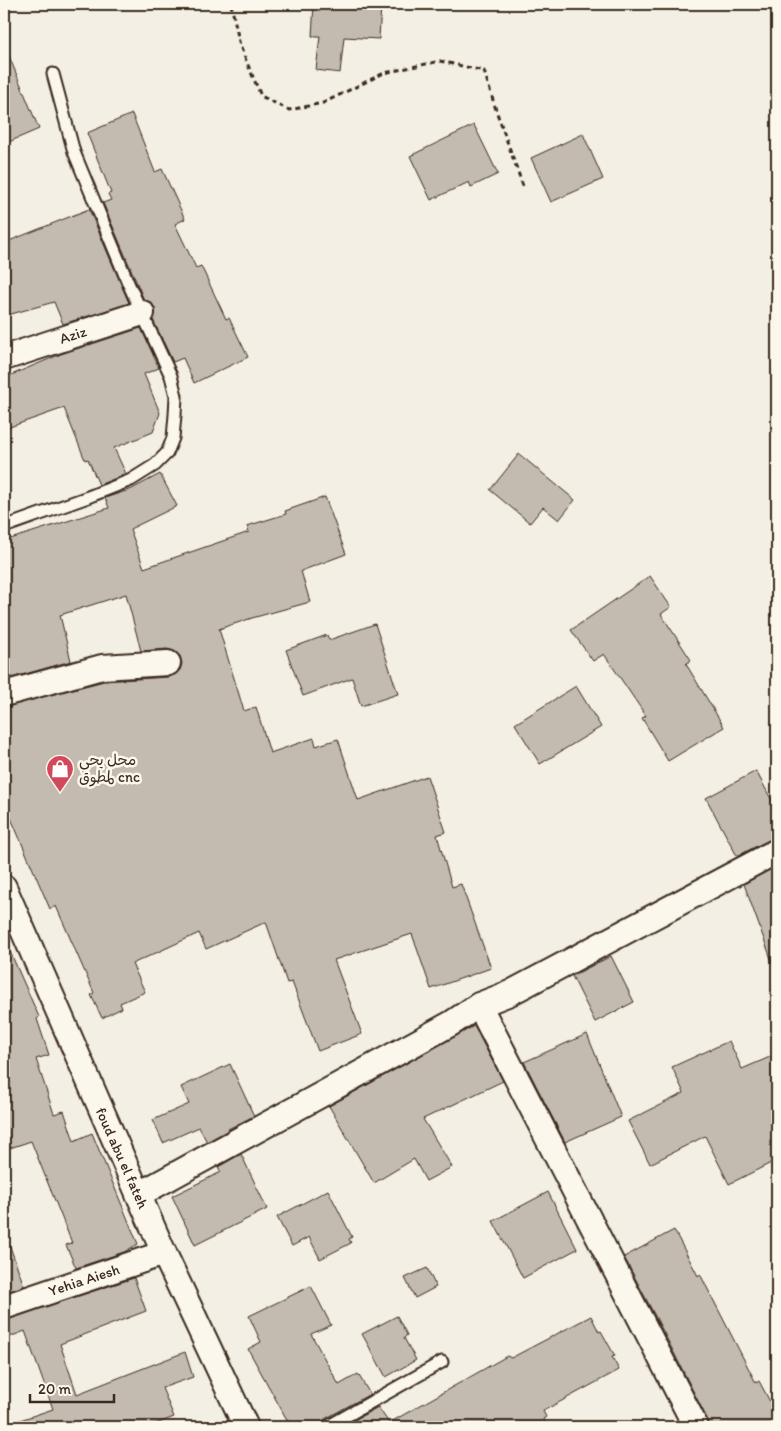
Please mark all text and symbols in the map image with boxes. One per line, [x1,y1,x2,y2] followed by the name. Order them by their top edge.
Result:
[57,322,89,348] street label: Aziz
[79,751,140,787] place label: محل يحي لمطوق cnc
[45,754,75,793] shop icon: محل يحي لمطوق cnc
[92,1105,152,1211] street label: foud abu el fateh
[46,1260,122,1300] street label: Yehia Aiesh
[30,1371,114,1403] scale bar
[38,1380,72,1398] text: 20 m

